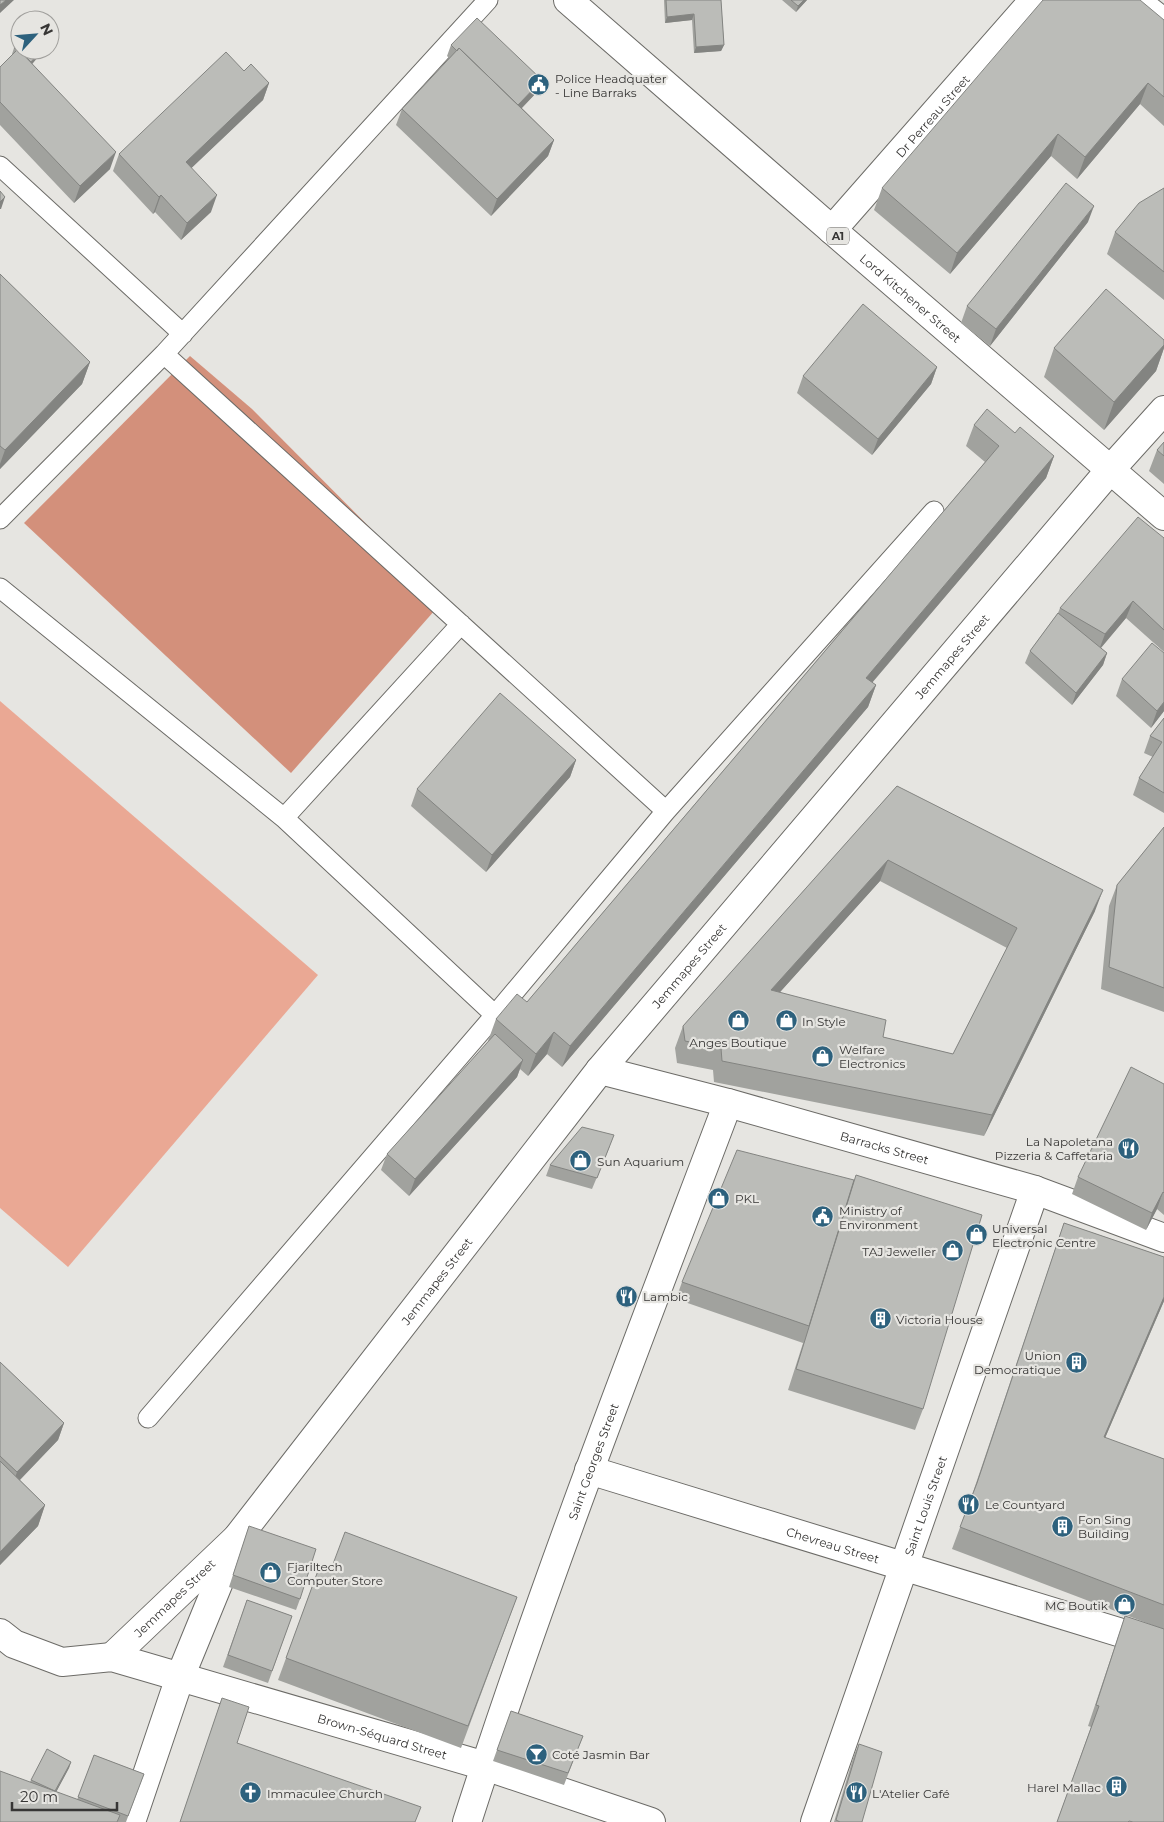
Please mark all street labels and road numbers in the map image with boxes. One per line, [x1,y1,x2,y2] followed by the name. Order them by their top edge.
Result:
[892,71,973,160] street label: Dr Perreau Street
[827,228,849,245] road number: A1
[857,250,964,345] street label: Lord Kitchener Street
[911,611,992,702] street label: Jemmapes Street
[648,920,729,1012] street label: Jemmapes Street
[839,1128,931,1167] street label: Barracks Street
[397,1234,475,1328] street label: Jemmapes Street
[564,1401,621,1522] street label: Saint Georges Street
[901,1453,950,1558] street label: Saint Louis Street
[784,1523,881,1566] street label: Chevreau Street
[130,1555,218,1641] street label: Jemmapes Street
[316,1710,449,1762] street label: Brown-Séquard Street

